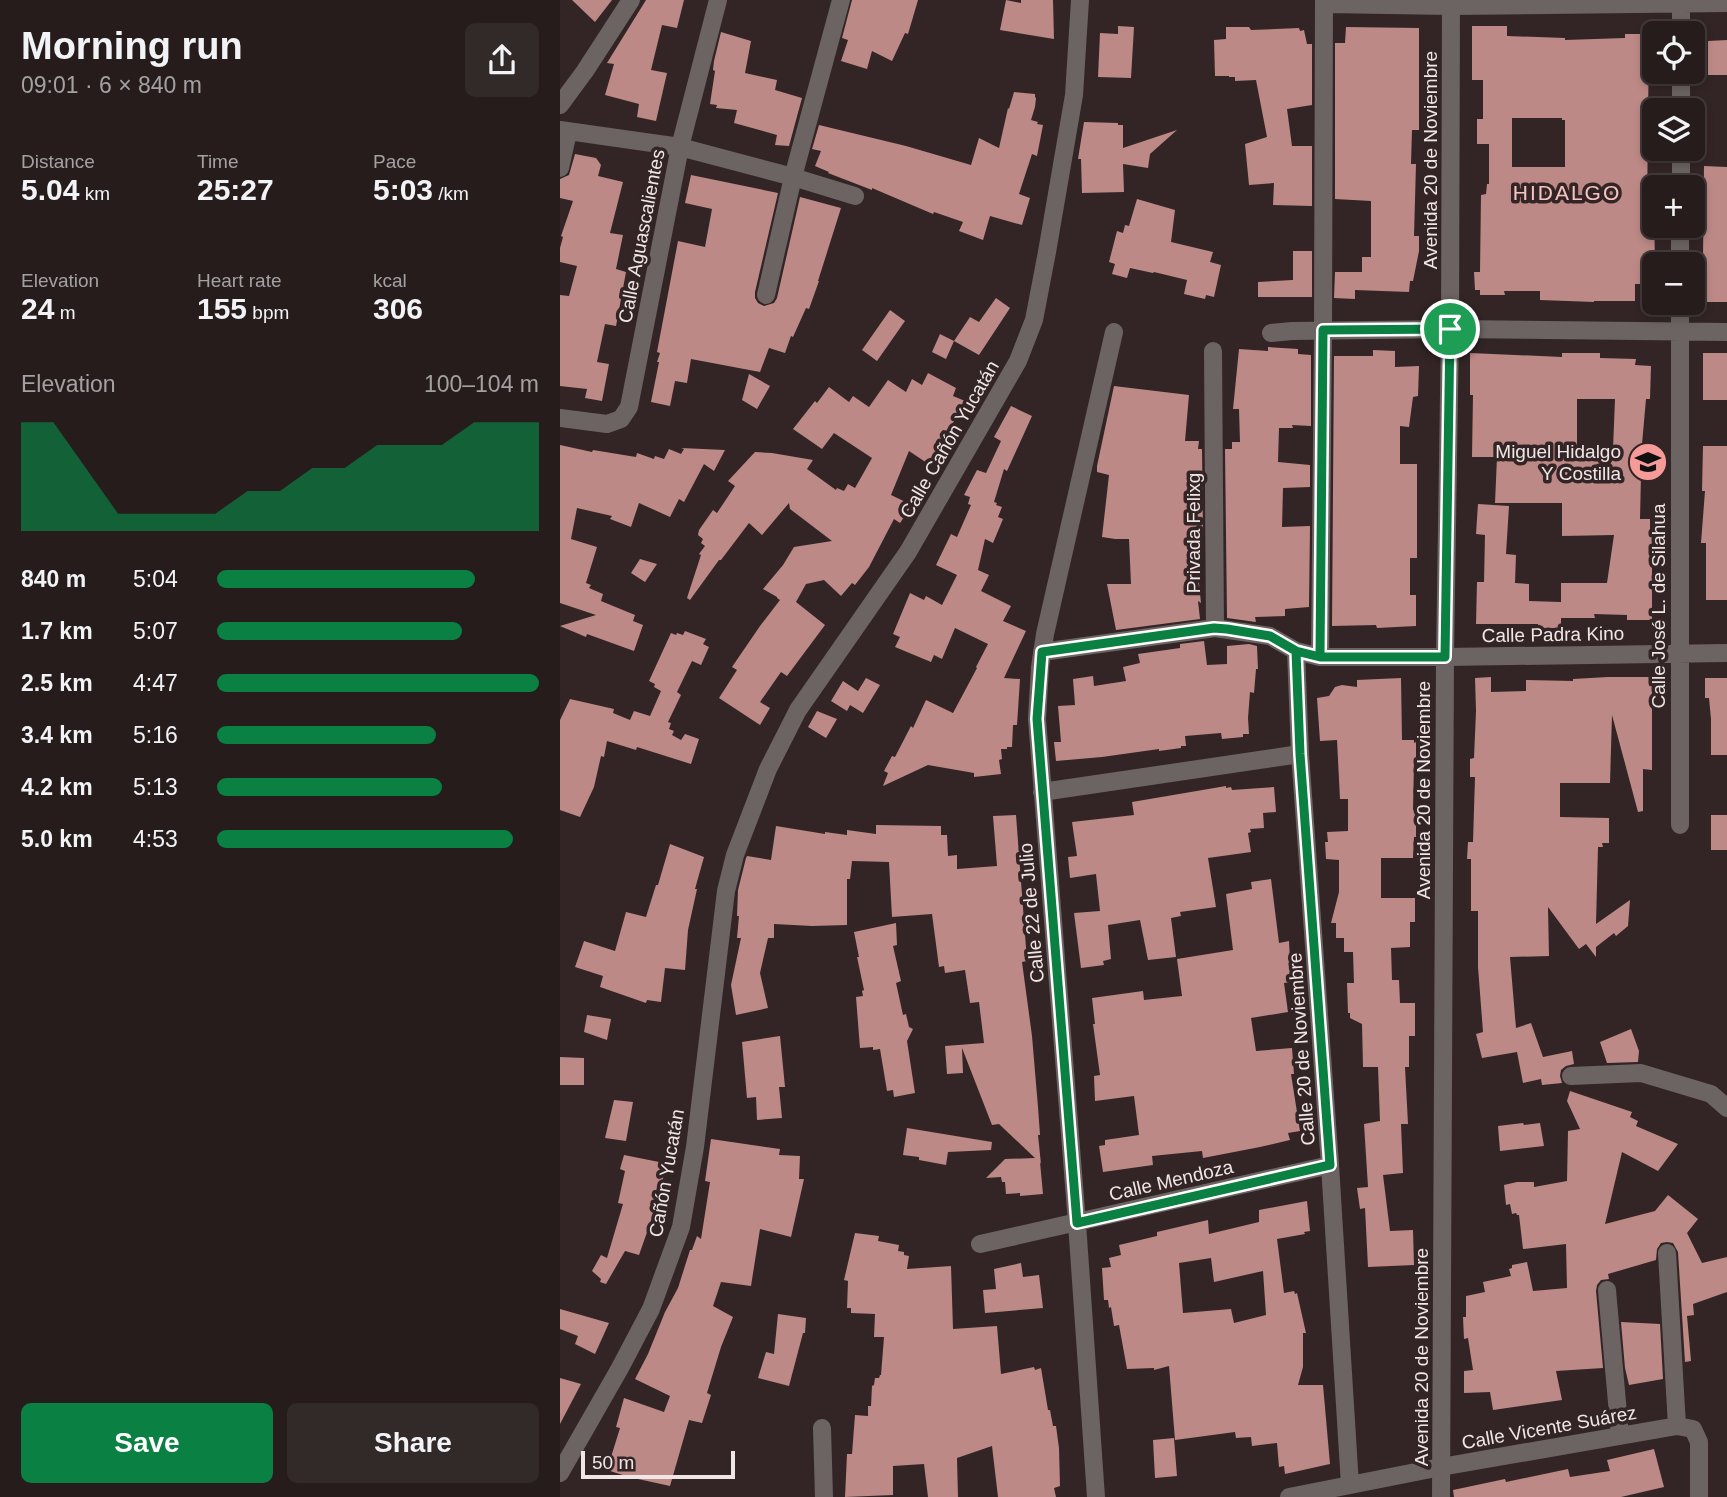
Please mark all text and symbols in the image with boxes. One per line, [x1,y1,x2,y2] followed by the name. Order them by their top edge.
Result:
[1642,21,1705,315] map controls
[1642,21,1705,84] button: locate
[465,23,539,97] button: share
[21,25,243,67] text: Morning run
[1420,51,1441,269] street label: Avenida 20 de Noviembre
[21,72,202,98] text: 09:01 · 6 × 840 m
[1642,98,1705,161] button: layers
[614,148,669,325] street label: Calle Aguascalientes
[21,151,95,172] text: Distance
[197,151,239,172] text: Time
[373,151,416,172] text: Pace
[21,173,79,206] text: 5.04
[197,173,274,206] text: 25:27
[373,173,433,206] text: 5:03
[1642,175,1705,238] button: +
[1513,181,1621,204] district label: HIDALGO
[79,183,110,204] text: km
[433,183,469,204] text: /km
[1642,252,1705,315] button: −
[21,270,99,291] text: Elevation
[197,270,281,291] text: Heart rate
[373,270,407,291] text: kcal
[21,292,54,325] text: 24
[197,292,247,325] text: 155
[373,292,423,325] text: 306
[1420,299,1480,359] pin
[54,302,75,323] text: m
[247,302,289,323] text: bpm
[1431,310,1469,348] icon: arrive
[896,357,1003,522] street label: Calle Cañón Yucatán
[21,371,116,397] text: Elevation
[424,371,539,397] text: 100–104 m
[1495,441,1621,484] place label: Miguel Hidalgo Y Costilla
[1627,441,1669,483] school or university icon: Miguel Hidalgo Y Costilla
[1183,473,1204,593] street label: Privada Felixg
[1648,503,1669,708] street label: Calle José L. de Silahua
[21,566,86,592] text: 840 m
[133,566,178,592] text: 5:04
[21,618,93,644] text: 1.7 km
[133,618,178,644] text: 5:07
[1482,623,1624,646] street label: Calle Padra Kino
[21,670,93,696] text: 2.5 km
[133,670,178,696] text: 4:47
[1413,681,1434,899] street label: Avenida 20 de Noviembre
[21,722,93,748] text: 3.4 km
[133,722,178,748] text: 5:16
[21,774,93,800] text: 4.2 km
[133,774,178,800] text: 5:13
[21,826,93,852] text: 5.0 km
[133,826,178,852] text: 4:53
[1015,842,1048,984] street label: Calle 22 de Julio
[1284,952,1319,1146] street label: Calle 20 de Noviembre
[645,1107,688,1239] street label: Cañón Yucatán
[1107,1156,1236,1205] street label: Calle Mendoza
[1411,1248,1432,1466] street label: Avenida 20 de Noviembre
[1460,1402,1638,1453] street label: Calle Vicente Suárez
[21,1403,273,1483] button: Save
[287,1403,539,1483] button: Share
[581,1448,735,1480] scale bar
[592,1452,634,1473] text: 50 m

